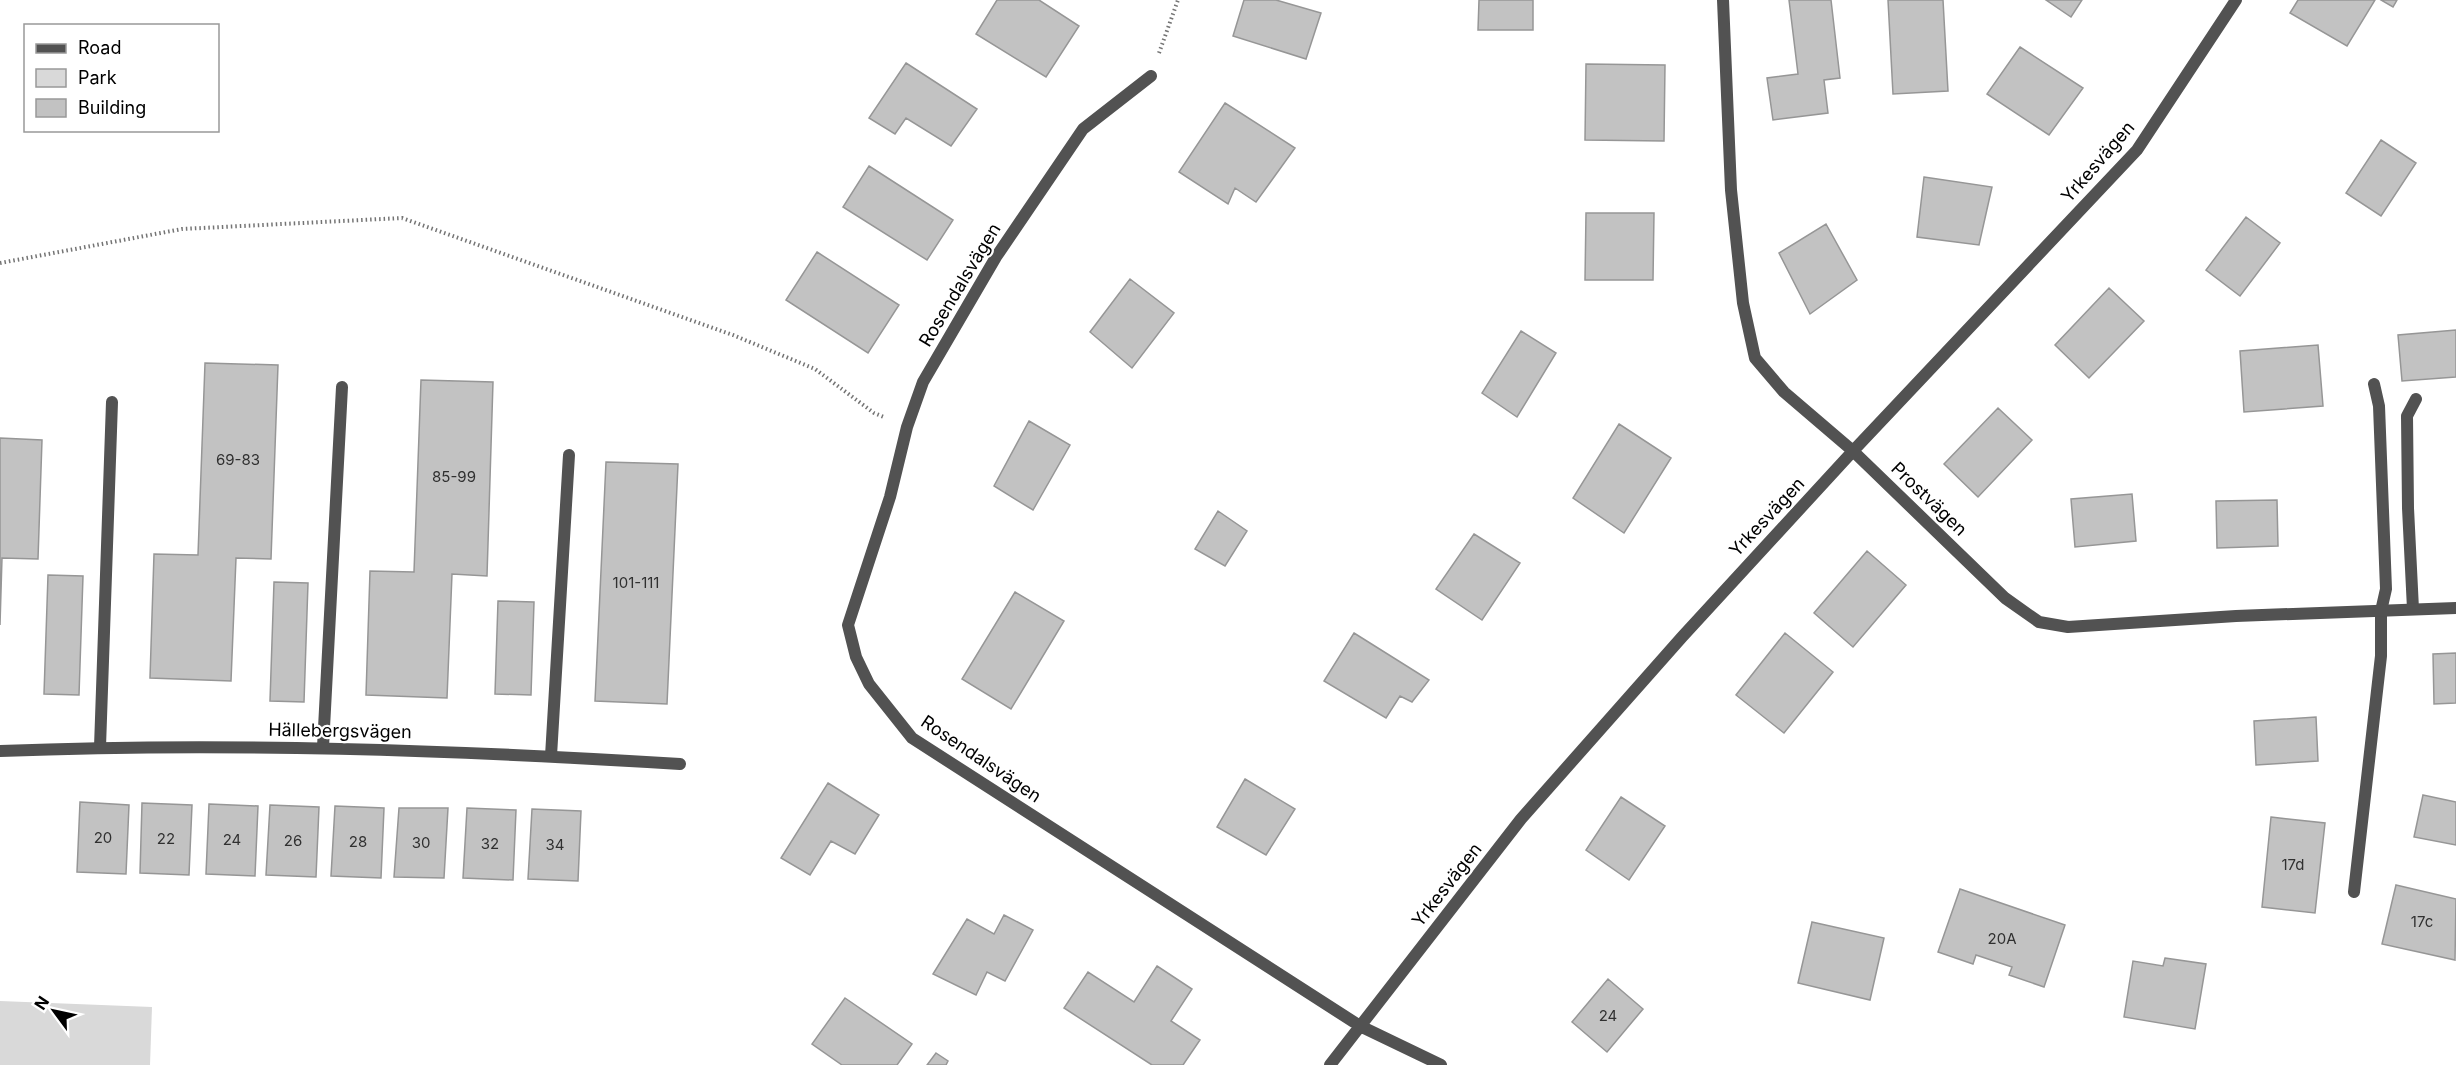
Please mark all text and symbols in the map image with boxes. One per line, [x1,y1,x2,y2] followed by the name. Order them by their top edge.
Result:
[24,24,219,132] legend
[78,37,121,58] text: Road
[78,67,117,88] text: Park
[78,97,146,118] text: Building
[2057,117,2138,206] street label: Yrkesvägen
[915,219,1005,350] street label: Rosendalsvägen
[216,450,260,469] house number: 69-83
[1887,457,1971,540] street label: Prostvägen
[432,467,476,486] house number: 85-99
[1725,473,1809,561] street label: Yrkesvägen
[613,573,659,592] house number: 101-111
[917,711,1045,806] street label: Rosendalsvägen
[268,719,412,742] street label: Hällebergsvägen
[94,828,112,847] house number: 20
[157,829,175,848] house number: 22
[223,830,241,849] house number: 24
[284,831,302,850] house number: 26
[349,832,367,851] house number: 28
[412,833,430,852] house number: 30
[481,834,499,853] house number: 32
[546,835,564,854] house number: 34
[1407,839,1486,931] street label: Yrkesvägen
[2281,855,2305,874] house number: 17d
[2411,912,2433,931] house number: 17c
[1988,929,2016,948] house number: 20A
[24,981,84,1041] north arrow
[30,992,53,1013] text: N
[1599,1006,1617,1025] house number: 24

